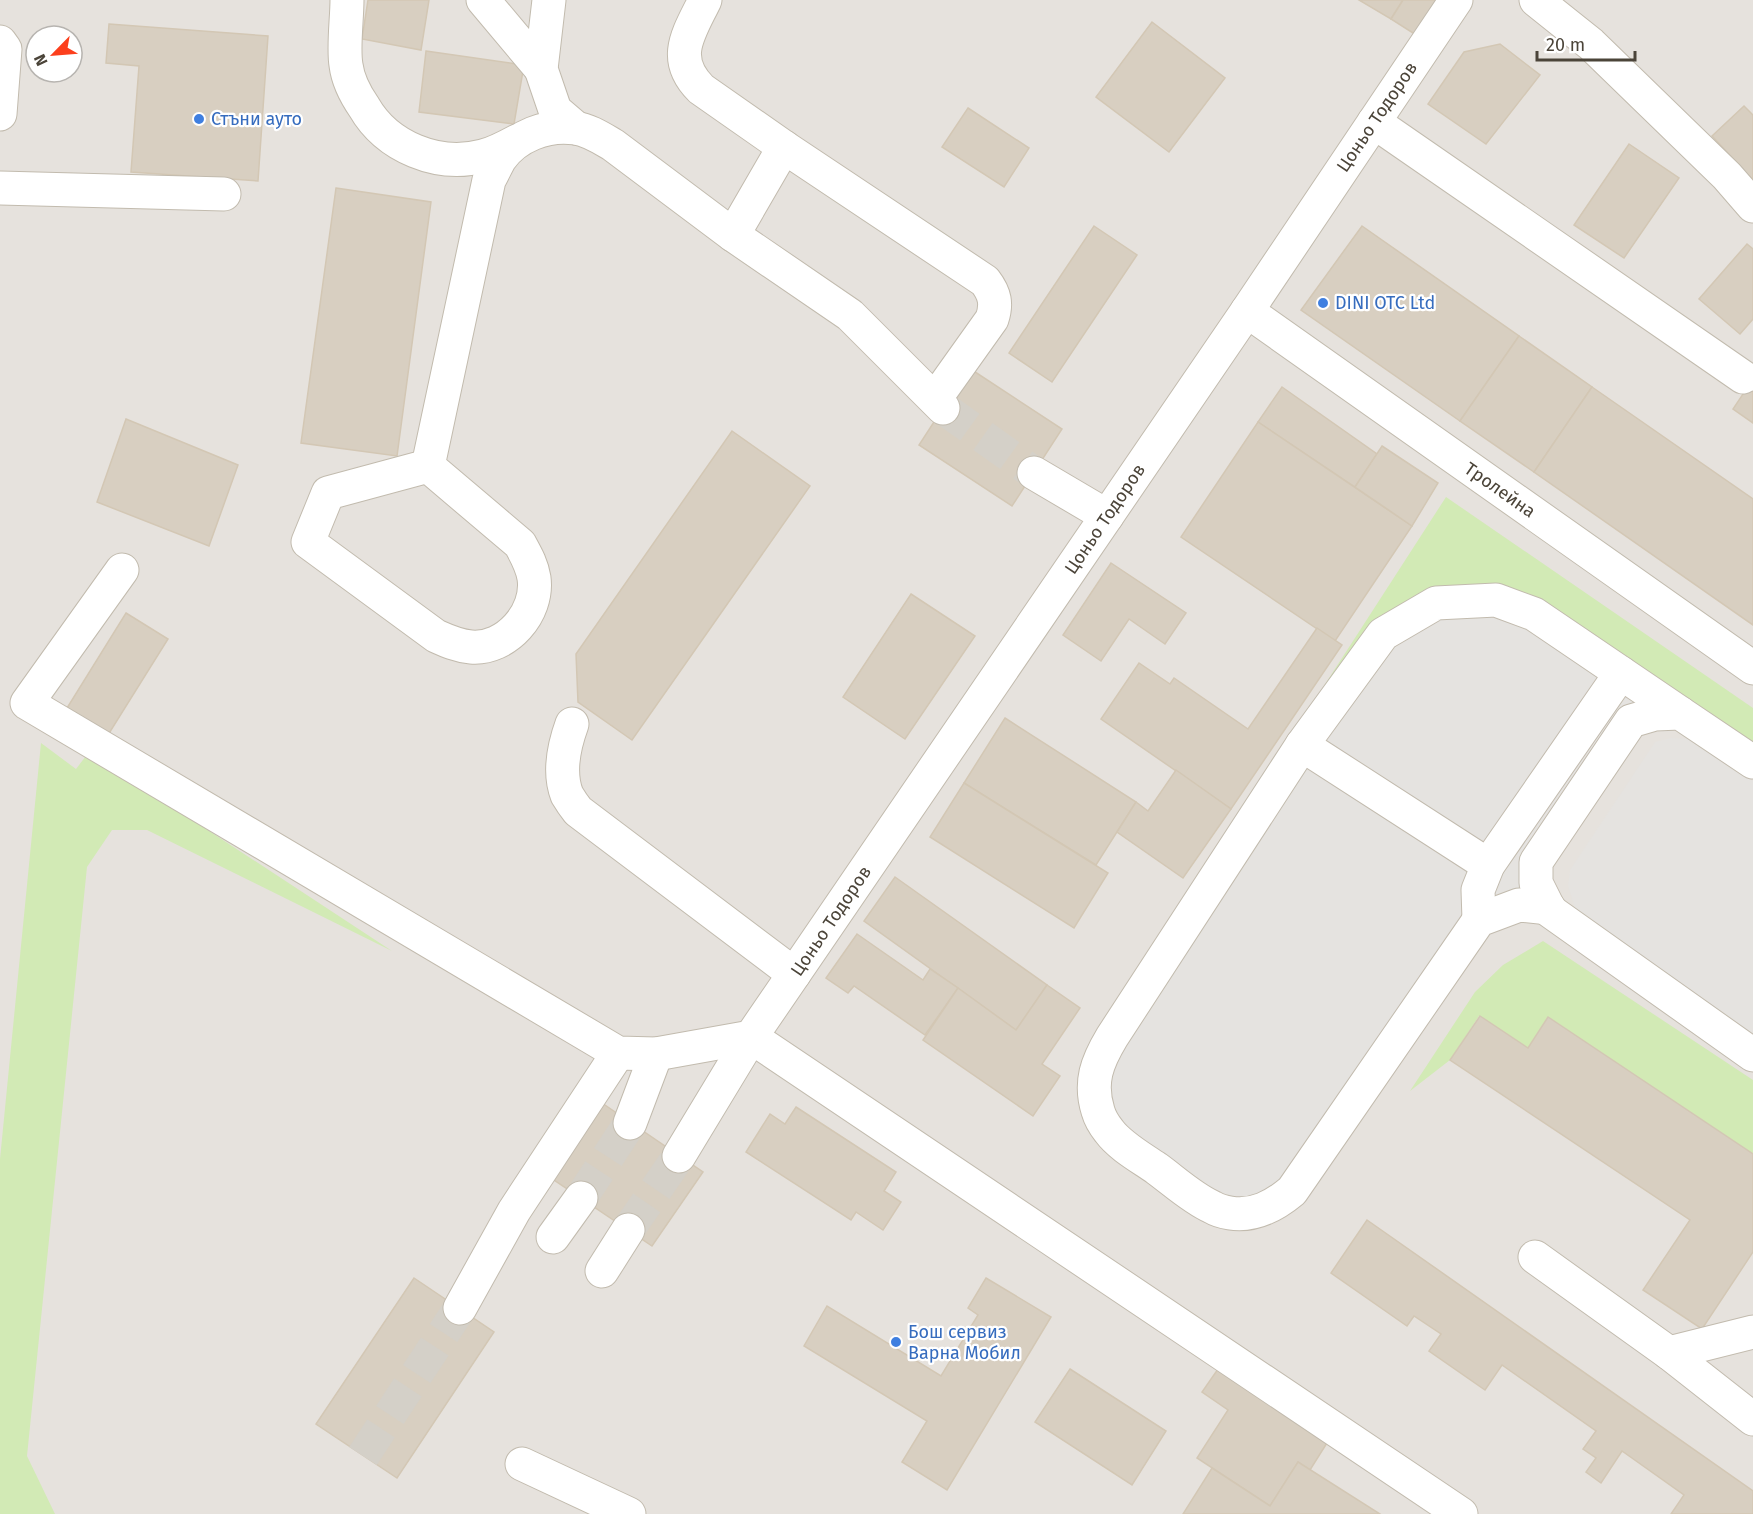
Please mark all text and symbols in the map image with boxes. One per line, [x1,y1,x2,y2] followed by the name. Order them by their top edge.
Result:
[24,24,84,84] north arrow
[1537,24,1634,62] scale bar
[1546,34,1585,56] text: 20 m
[30,51,52,69] text: N
[1332,58,1422,176] street label: Цоньо Тодоров
[211,108,302,130] place label: Стъни ауто
[192,112,206,126] marker: Стъни ауто
[1335,292,1435,314] place label: DINI OTC Ltd
[1316,296,1330,310] marker: DINI OTC Ltd
[1460,458,1540,522] street label: Тролейна
[1060,460,1150,578] street label: Цоньо Тодоров
[786,862,876,980] street label: Цоньо Тодоров
[908,1321,1021,1364] place label: Бош сервиз Варна Мобил
[889,1335,903,1349] marker: Бош сервиз Варна Мобил

